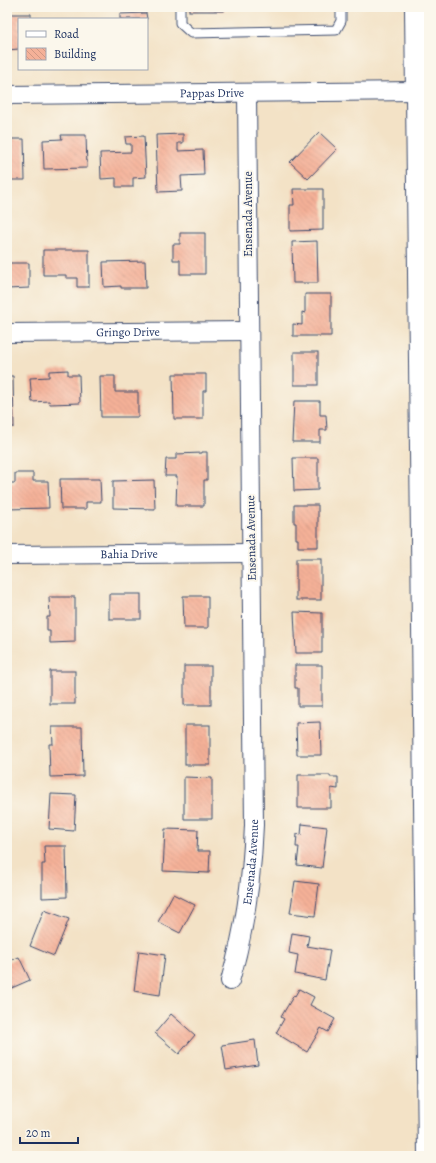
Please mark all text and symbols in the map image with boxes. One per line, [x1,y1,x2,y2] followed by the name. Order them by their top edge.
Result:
[18,18,148,70] legend
[54,26,80,42] text: Road
[54,46,96,62] text: Building
[180,85,244,101] street label: Pappas Drive
[240,171,256,257] street label: Ensenada Avenue
[96,324,160,340] street label: Gringo Drive
[242,495,260,581] street label: Ensenada Avenue
[100,546,158,562] street label: Bahia Drive
[239,819,262,906] street label: Ensenada Avenue
[20,1119,78,1145] scale bar
[26,1125,50,1141] text: 20 m

